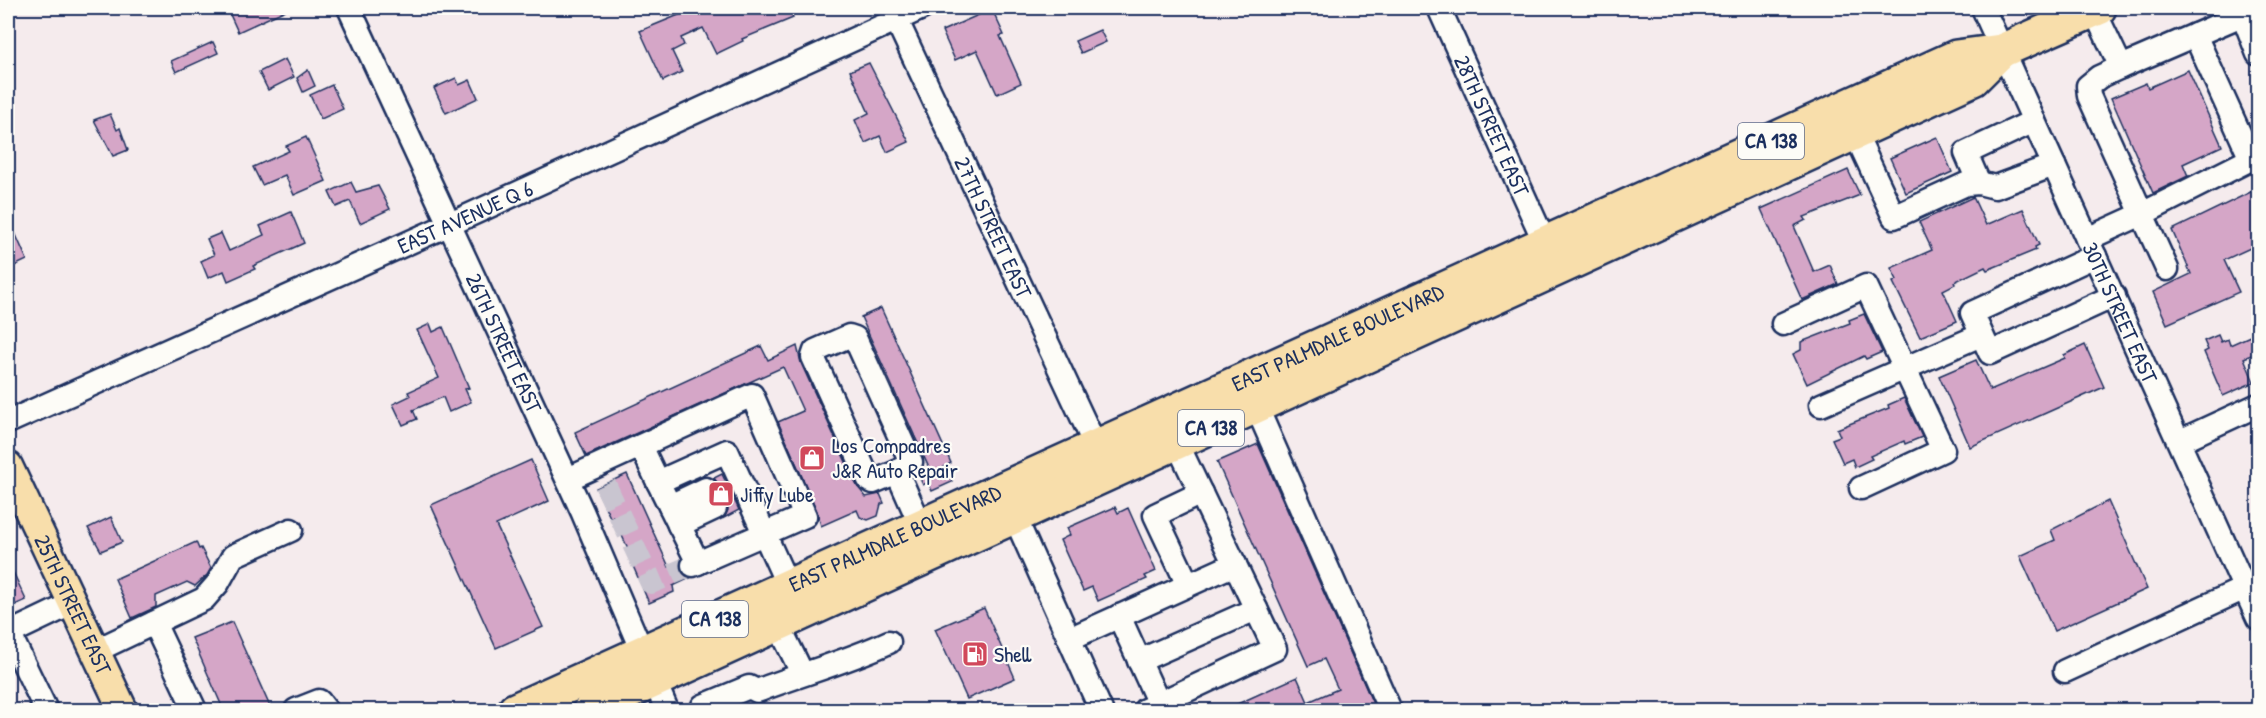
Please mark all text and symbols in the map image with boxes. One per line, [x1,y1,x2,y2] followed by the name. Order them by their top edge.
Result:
[1447,50,1537,201] street label: 28TH STREET EAST
[1738,123,1804,159] road number: CA 138
[947,152,1040,304] street label: 27TH STREET EAST
[393,173,538,261] street label: EAST AVENUE Q 6
[2075,237,2165,388] street label: 30TH STREET EAST
[459,268,550,418] street label: 26TH STREET EAST
[1227,276,1449,398] street label: EAST PALMDALE BOULEVARD
[1178,410,1244,446] road number: CA 138
[832,430,959,485] place label: Los Compadres J&R Auto Repair
[797,443,827,473] shop icon: Los Compadres J&R Auto Repair
[784,477,1006,599] street label: EAST PALMDALE BOULEVARD
[706,479,736,509] shop icon: Jiffy Lube
[740,479,814,509] place label: Jiffy Lube
[27,530,119,680] street label: 25TH STREET EAST
[682,601,748,637] road number: CA 138
[960,639,990,669] fuel station icon: Shell
[994,639,1032,669] place label: Shell

